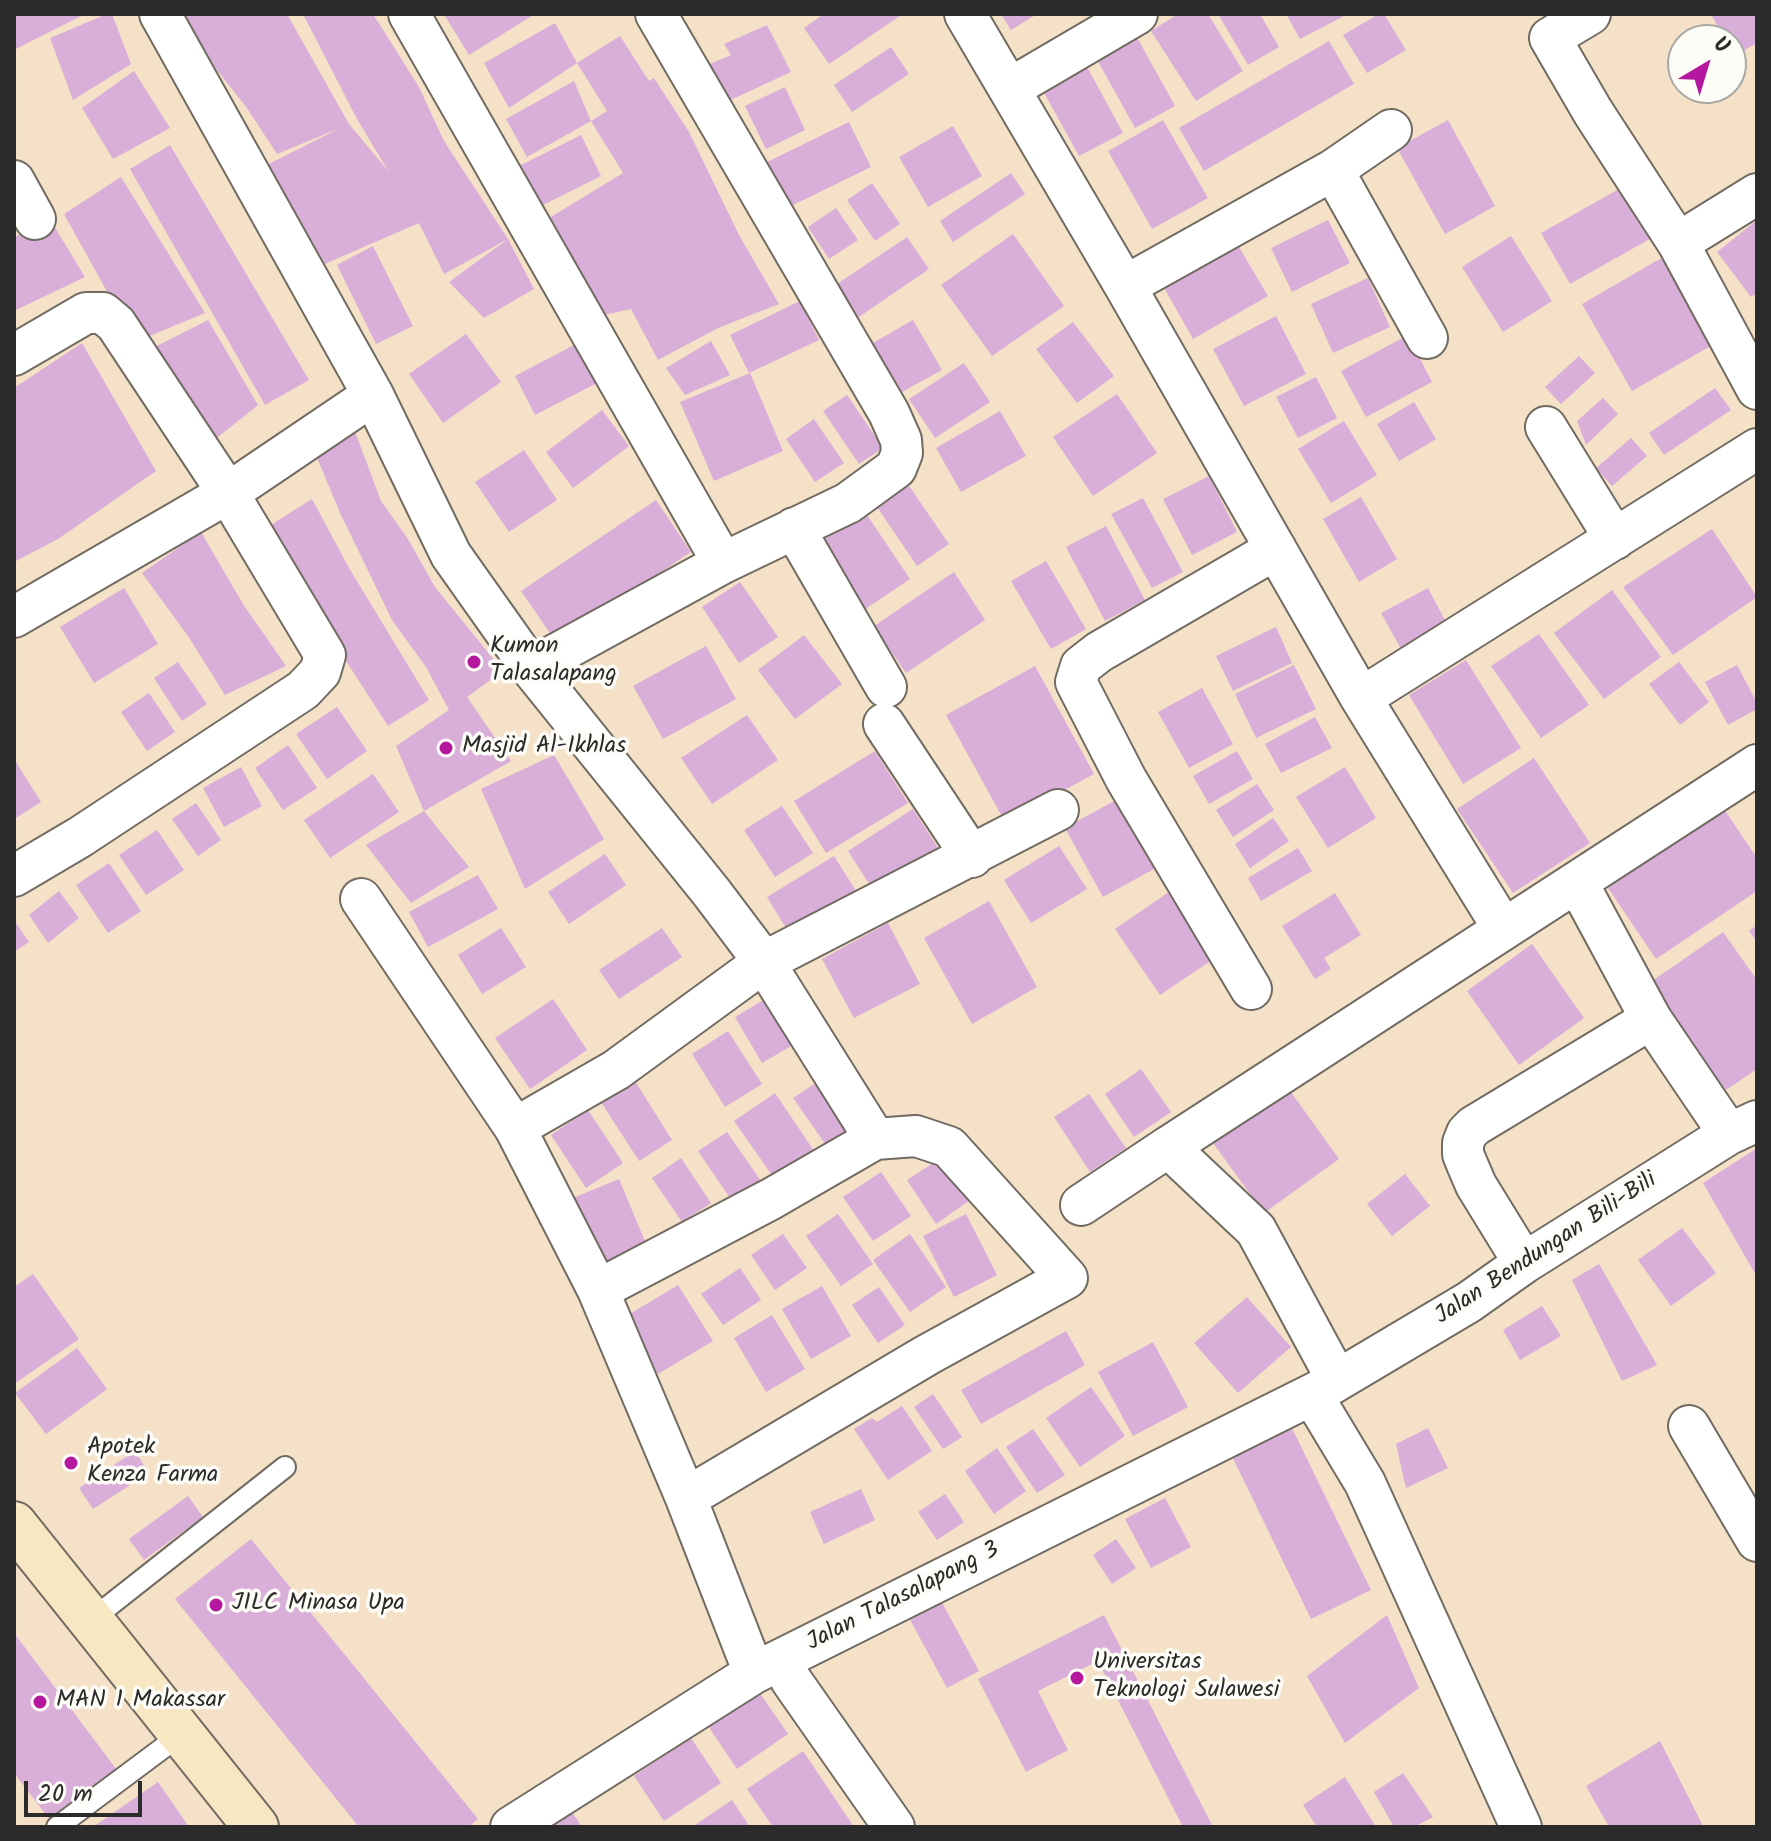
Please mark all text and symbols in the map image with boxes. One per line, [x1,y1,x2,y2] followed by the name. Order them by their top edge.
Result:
[1667,24,1747,104] north arrow
[1705,28,1737,64] text: U
[490,634,617,690] place label: Kumon Talasalapang
[465,653,483,671] marker: Kumon Talasalapang
[462,734,626,762] place label: Masjid Al-Ikhlas
[437,739,455,757] marker: Masjid Al-Ikhlas
[1431,1168,1663,1332] street label: Jalan Bendungan Bili-Bili
[87,1435,218,1491] place label: Apotek Kenza Farma
[62,1454,80,1472] marker: Apotek Kenza Farma
[803,1537,1005,1659] street label: Jalan Talasalapang 3
[232,1591,405,1619] place label: JILC Minasa Upa
[207,1596,225,1614] marker: JILC Minasa Upa
[1093,1650,1279,1706] place label: Universitas Teknologi Sulawesi
[1068,1669,1086,1687] marker: Universitas Teknologi Sulawesi
[56,1688,225,1716] place label: MAN 1 Makassar
[31,1693,49,1711] marker: MAN 1 Makassar
[28,1765,146,1815] scale bar
[38,1775,93,1814] text: 20 m

